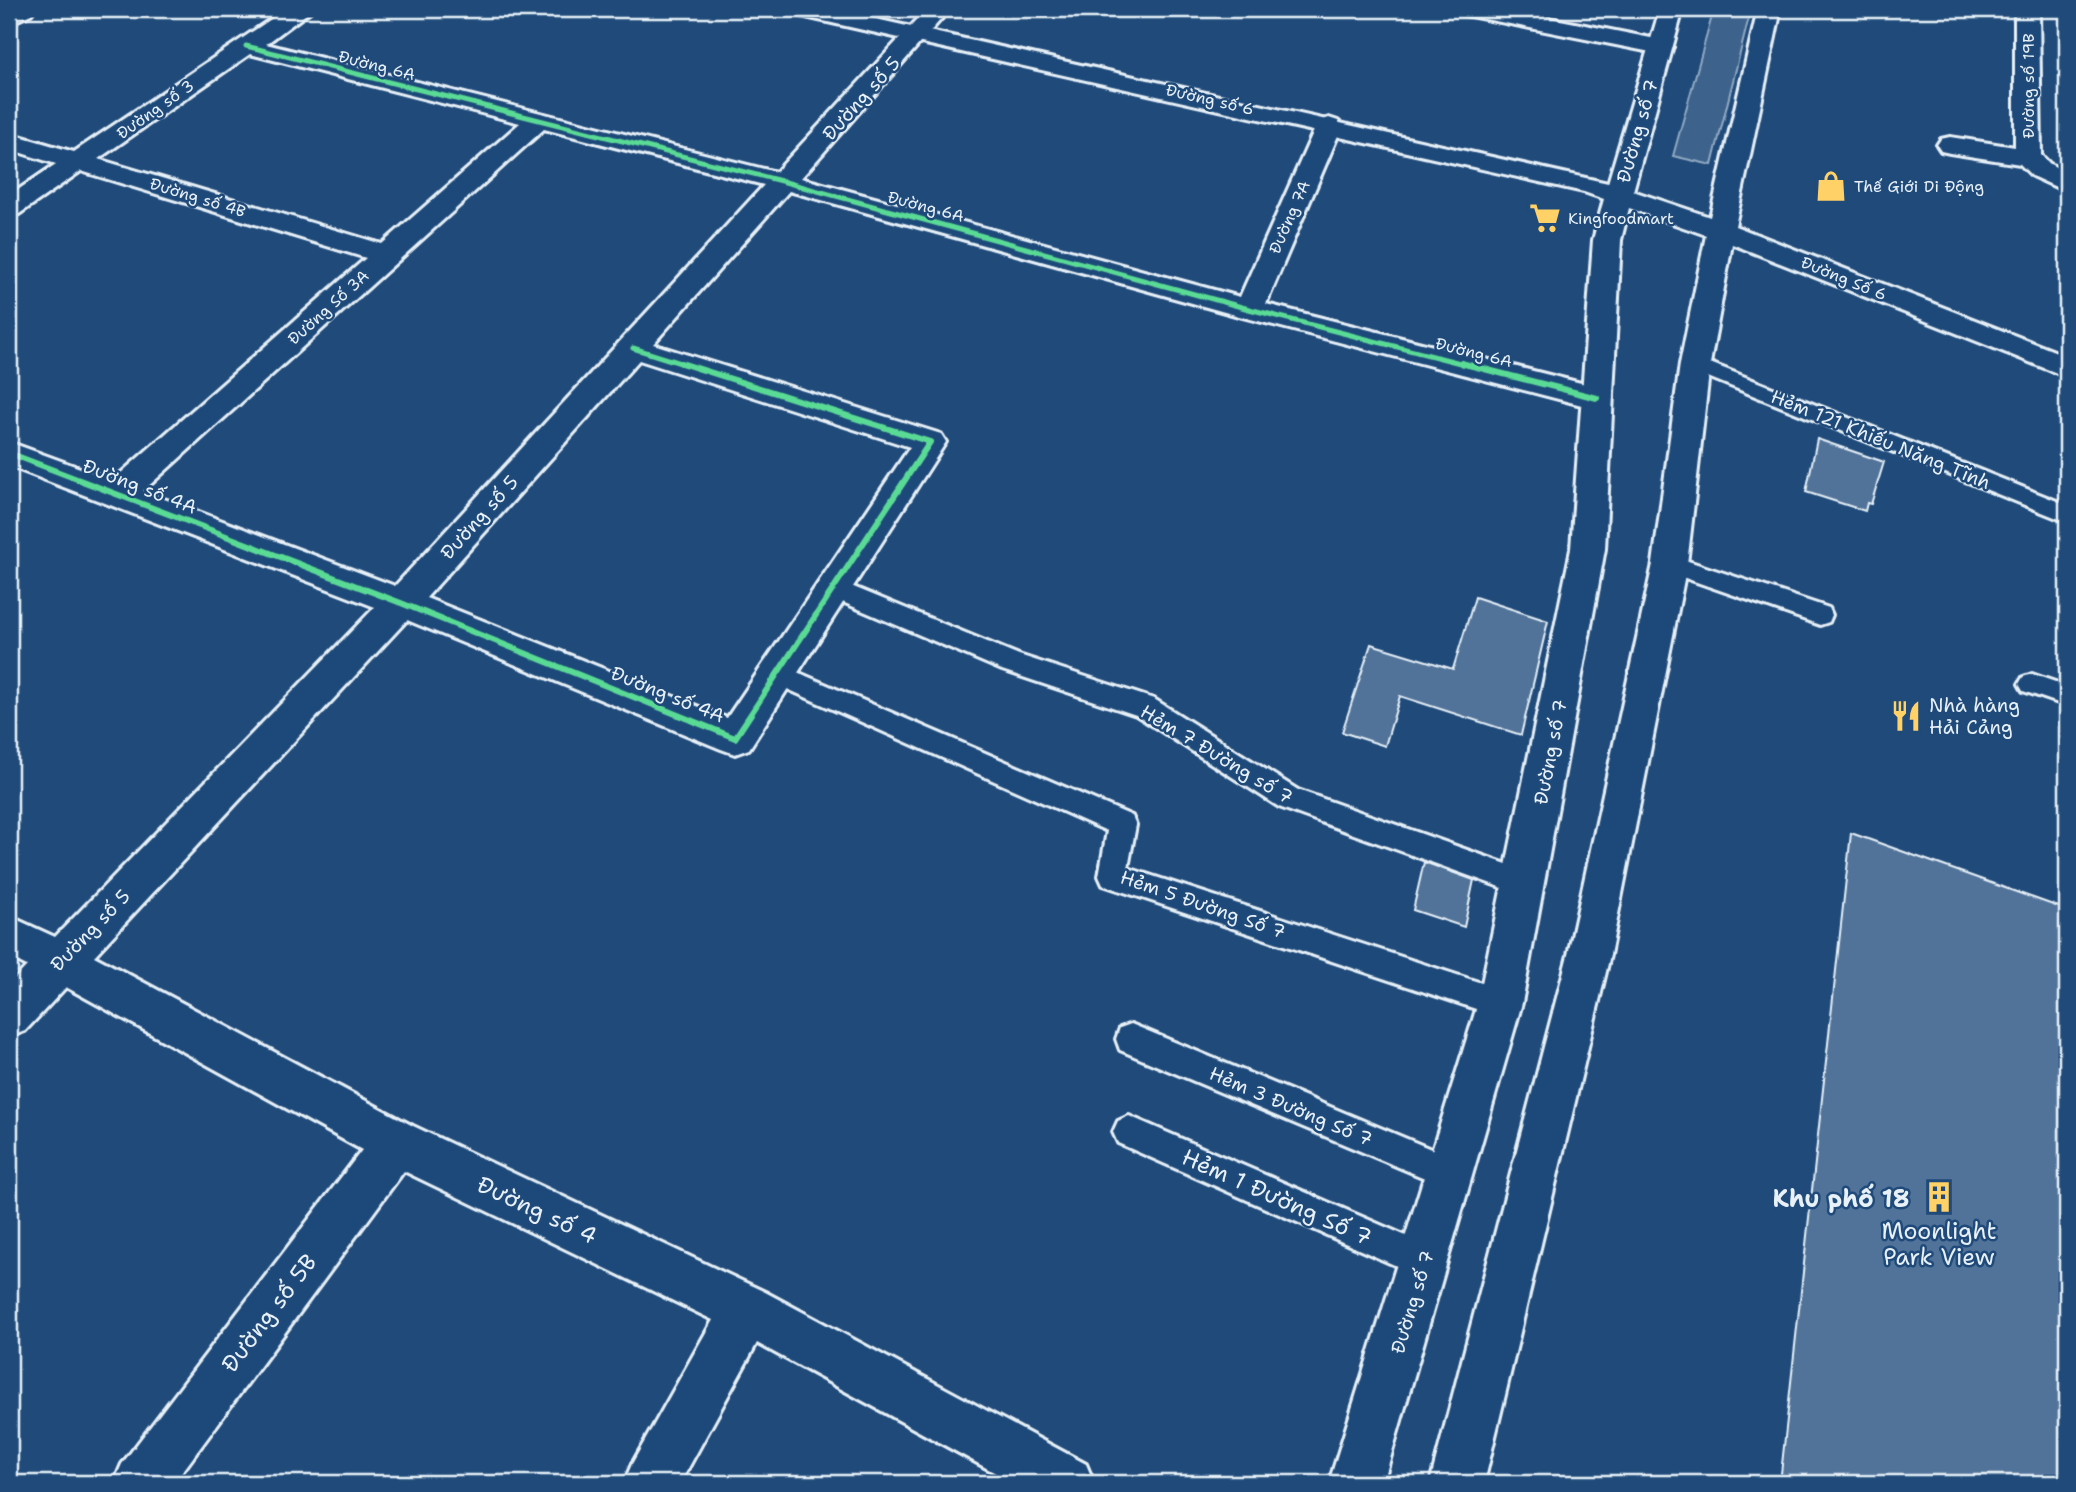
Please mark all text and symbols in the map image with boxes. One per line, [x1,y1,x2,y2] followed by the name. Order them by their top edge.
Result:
[2018,33,2039,139] street label: Đường số 19B
[336,46,417,85] street label: Đường 6A
[817,51,906,146] street label: Đường số 5
[113,75,198,144] street label: Đường số 3
[1611,76,1664,186] street label: Đường số 7
[1164,79,1256,120] street label: Đường số 6
[1814,169,1848,203] shop icon: Thế Giới Di Động
[147,173,248,222] street label: Đường số 4B
[1854,176,1984,197] place label: Thế Giới Di Động
[1264,177,1315,257] street label: Đường 7A
[885,186,966,227] street label: Đường 6A
[1528,201,1562,235] supermarket icon: Kingfoodmart
[1568,208,1674,229] place label: Kingfoodmart
[1798,252,1890,305] street label: Đường Số 6
[283,265,373,349] street label: Đường Số 3A
[1433,333,1514,372] street label: Đường 6A
[1767,384,1994,495] street label: Hẻm 121 Khiếu Năng Tĩnh
[79,453,201,520] street label: Đường số 4A
[435,470,524,565] street label: Đường số 5
[607,660,728,729] street label: Đường số 4A
[1929,693,2020,740] place label: Nhà hàng Hải Cảng
[1528,697,1573,807] street label: Đường số 7
[1136,699,1297,810] street label: Hẻm 7 Đường số 7
[1889,699,1923,733] restaurant icon: Nhà hàng Hải Cảng
[1117,864,1289,944] street label: Hẻm 5 Đường Số 7
[45,884,136,977] street label: Đường số 5
[1206,1061,1376,1152] street label: Hẻm 3 Đường Số 7
[1177,1142,1377,1252] street label: Hẻm 1 Đường Số 7
[472,1169,602,1251] street label: Đường số 4
[1922,1180,1956,1214] building icon: Moonlight Park View
[1773,1183,1909,1215] district label: Khu phố 18
[1882,1216,1996,1272] place label: Moonlight Park View
[215,1248,323,1378] street label: Đường số 5B
[1385,1248,1440,1357] street label: Đường số 7

